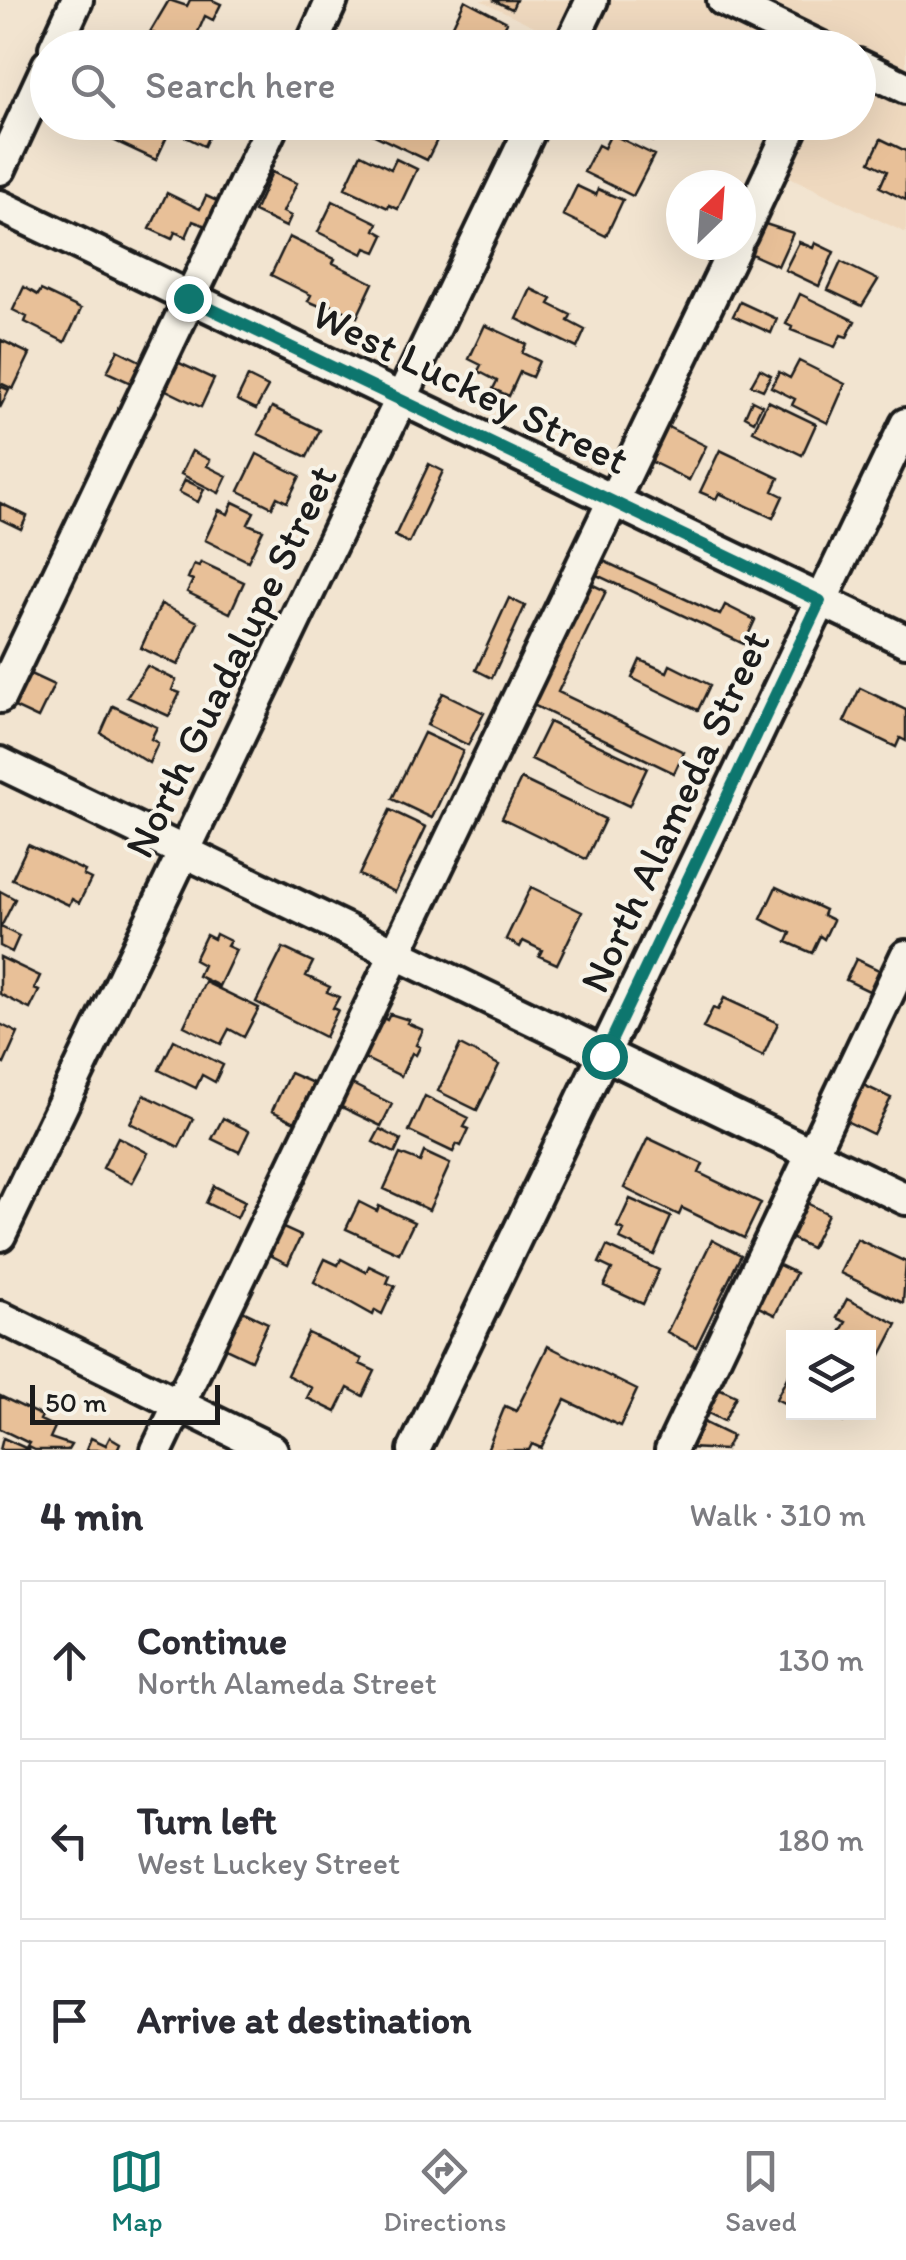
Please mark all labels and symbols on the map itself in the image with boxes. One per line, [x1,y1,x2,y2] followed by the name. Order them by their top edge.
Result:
[666,170,756,260] north arrow
[166,276,212,322] route end
[305,288,637,485] street label: West Luckey Street
[113,457,348,866] street label: North Guadalupe Street
[568,622,781,1000] street label: North Alameda Street
[582,1034,628,1080] route start
[30,1380,220,1424] scale bar

